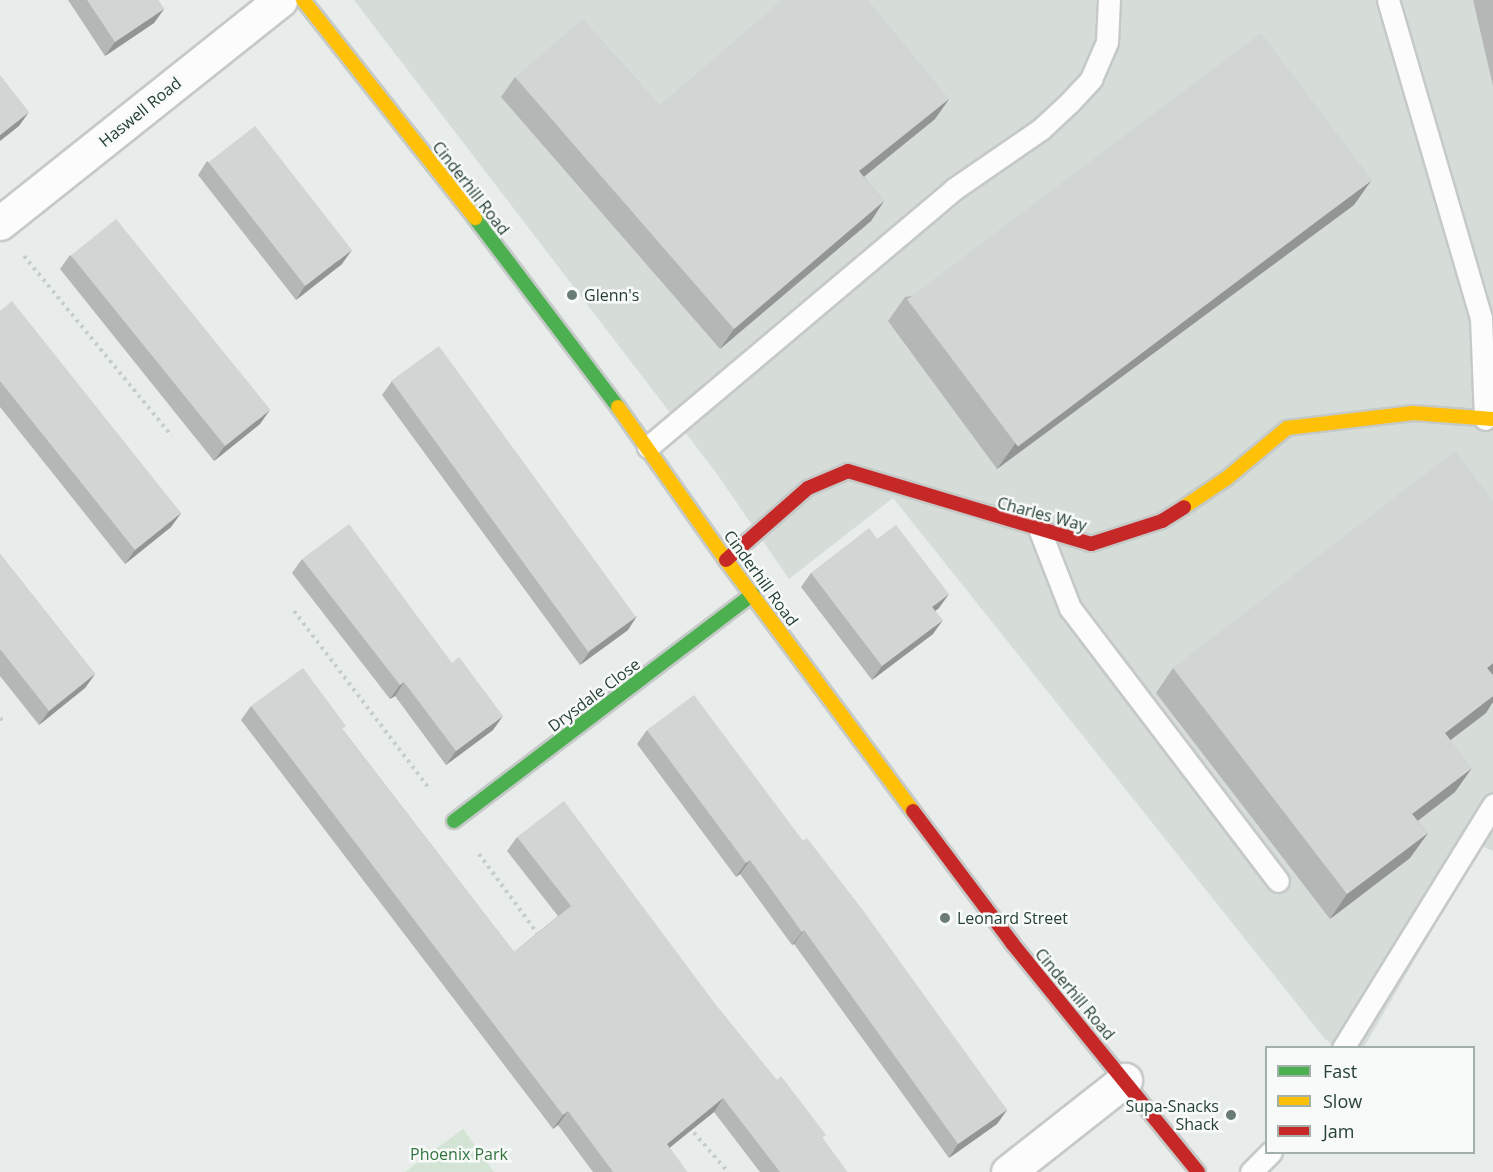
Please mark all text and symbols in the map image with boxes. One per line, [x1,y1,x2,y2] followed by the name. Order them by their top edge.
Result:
[95,73,185,151] street label: Haswell Road
[428,137,514,239] street label: Cinderhill Road
[584,285,639,305] place label: Glenn's
[565,288,579,302] marker: Glenn's
[995,493,1089,535] street label: Charles Way
[720,526,802,630] street label: Cinderhill Road
[544,654,644,736] street label: Drysdale Close
[957,908,1068,928] place label: Leonard Street
[938,911,952,925] marker: Leonard Street
[1031,944,1119,1044] street label: Cinderhill Road
[1265,1046,1475,1154] legend
[1323,1059,1357,1083] text: Fast
[1323,1089,1362,1113] text: Slow
[1125,1096,1219,1134] place label: Supa-Snacks Shack
[1224,1108,1238,1122] marker: Supa-Snacks Shack
[1323,1119,1355,1143] text: Jam
[410,1144,508,1164] park label: Phoenix Park

